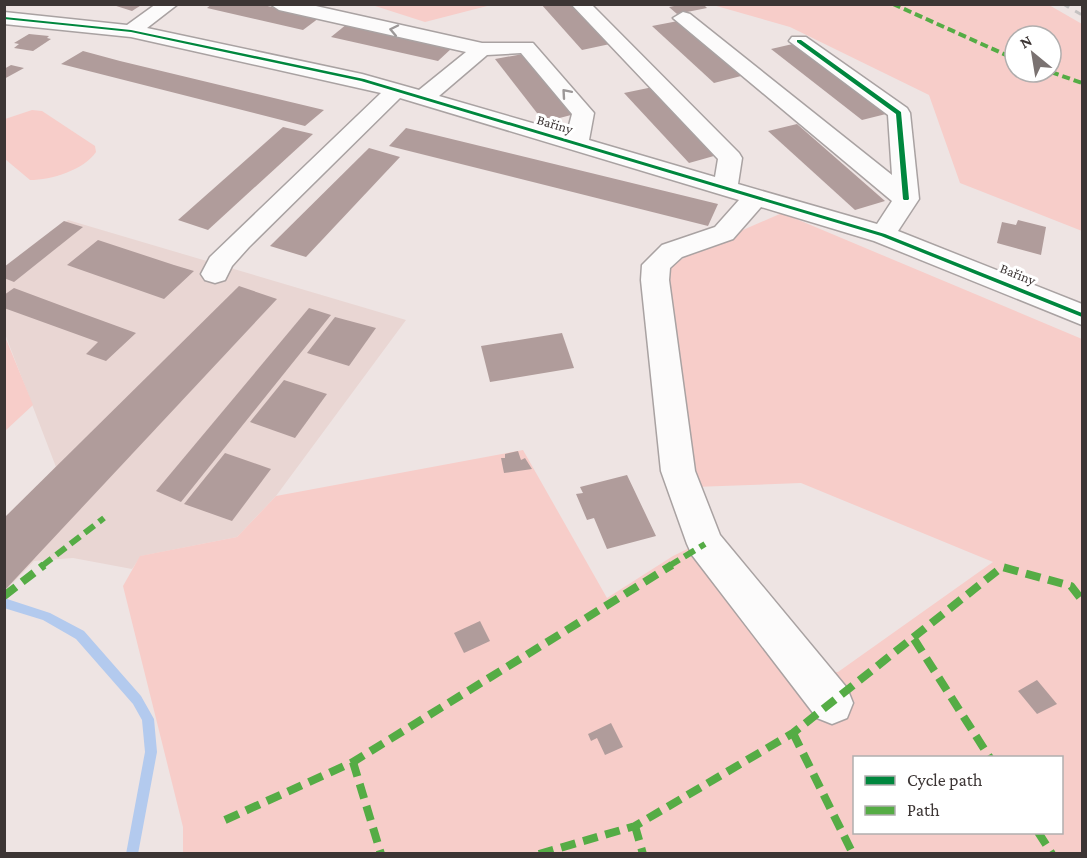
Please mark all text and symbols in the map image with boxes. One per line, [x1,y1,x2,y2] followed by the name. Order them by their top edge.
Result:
[389,24,399,37] one-way arrow
[1003,24,1063,84] north arrow
[1017,31,1035,52] text: N
[562,89,573,100] one-way arrow
[535,111,575,137] street label: Bařiny
[998,260,1039,288] street label: Bařiny
[853,756,1063,834] legend
[907,770,983,790] text: Cycle path
[907,800,940,820] text: Path

